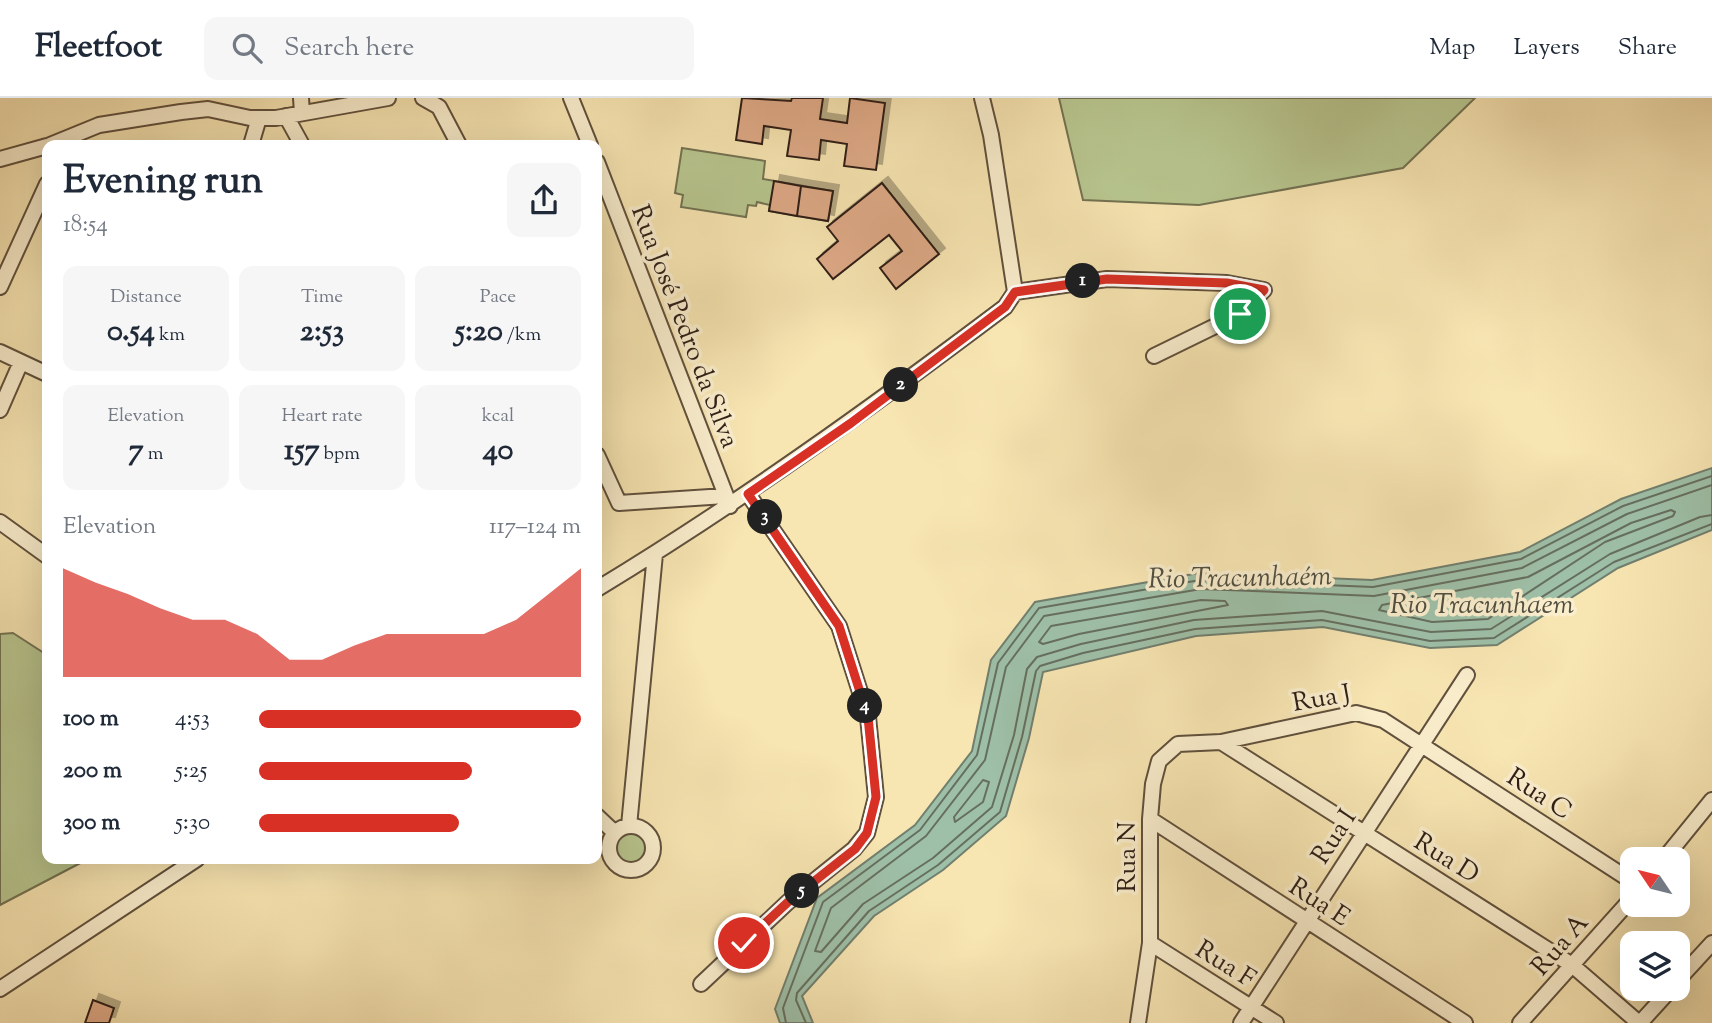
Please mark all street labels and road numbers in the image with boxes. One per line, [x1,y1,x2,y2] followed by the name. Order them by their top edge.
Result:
[620,200,747,454] street label: Rua José Pedro da Silva
[1290,676,1354,723] street label: Rua J
[1499,760,1579,830] street label: Rua C
[1304,802,1367,872] street label: Rua I
[1110,821,1147,893] street label: Rua N
[1406,825,1486,894] street label: Rua D
[1281,870,1357,937] street label: Rua E
[1523,907,1598,985] street label: Rua A
[1187,932,1262,998] street label: Rua F

